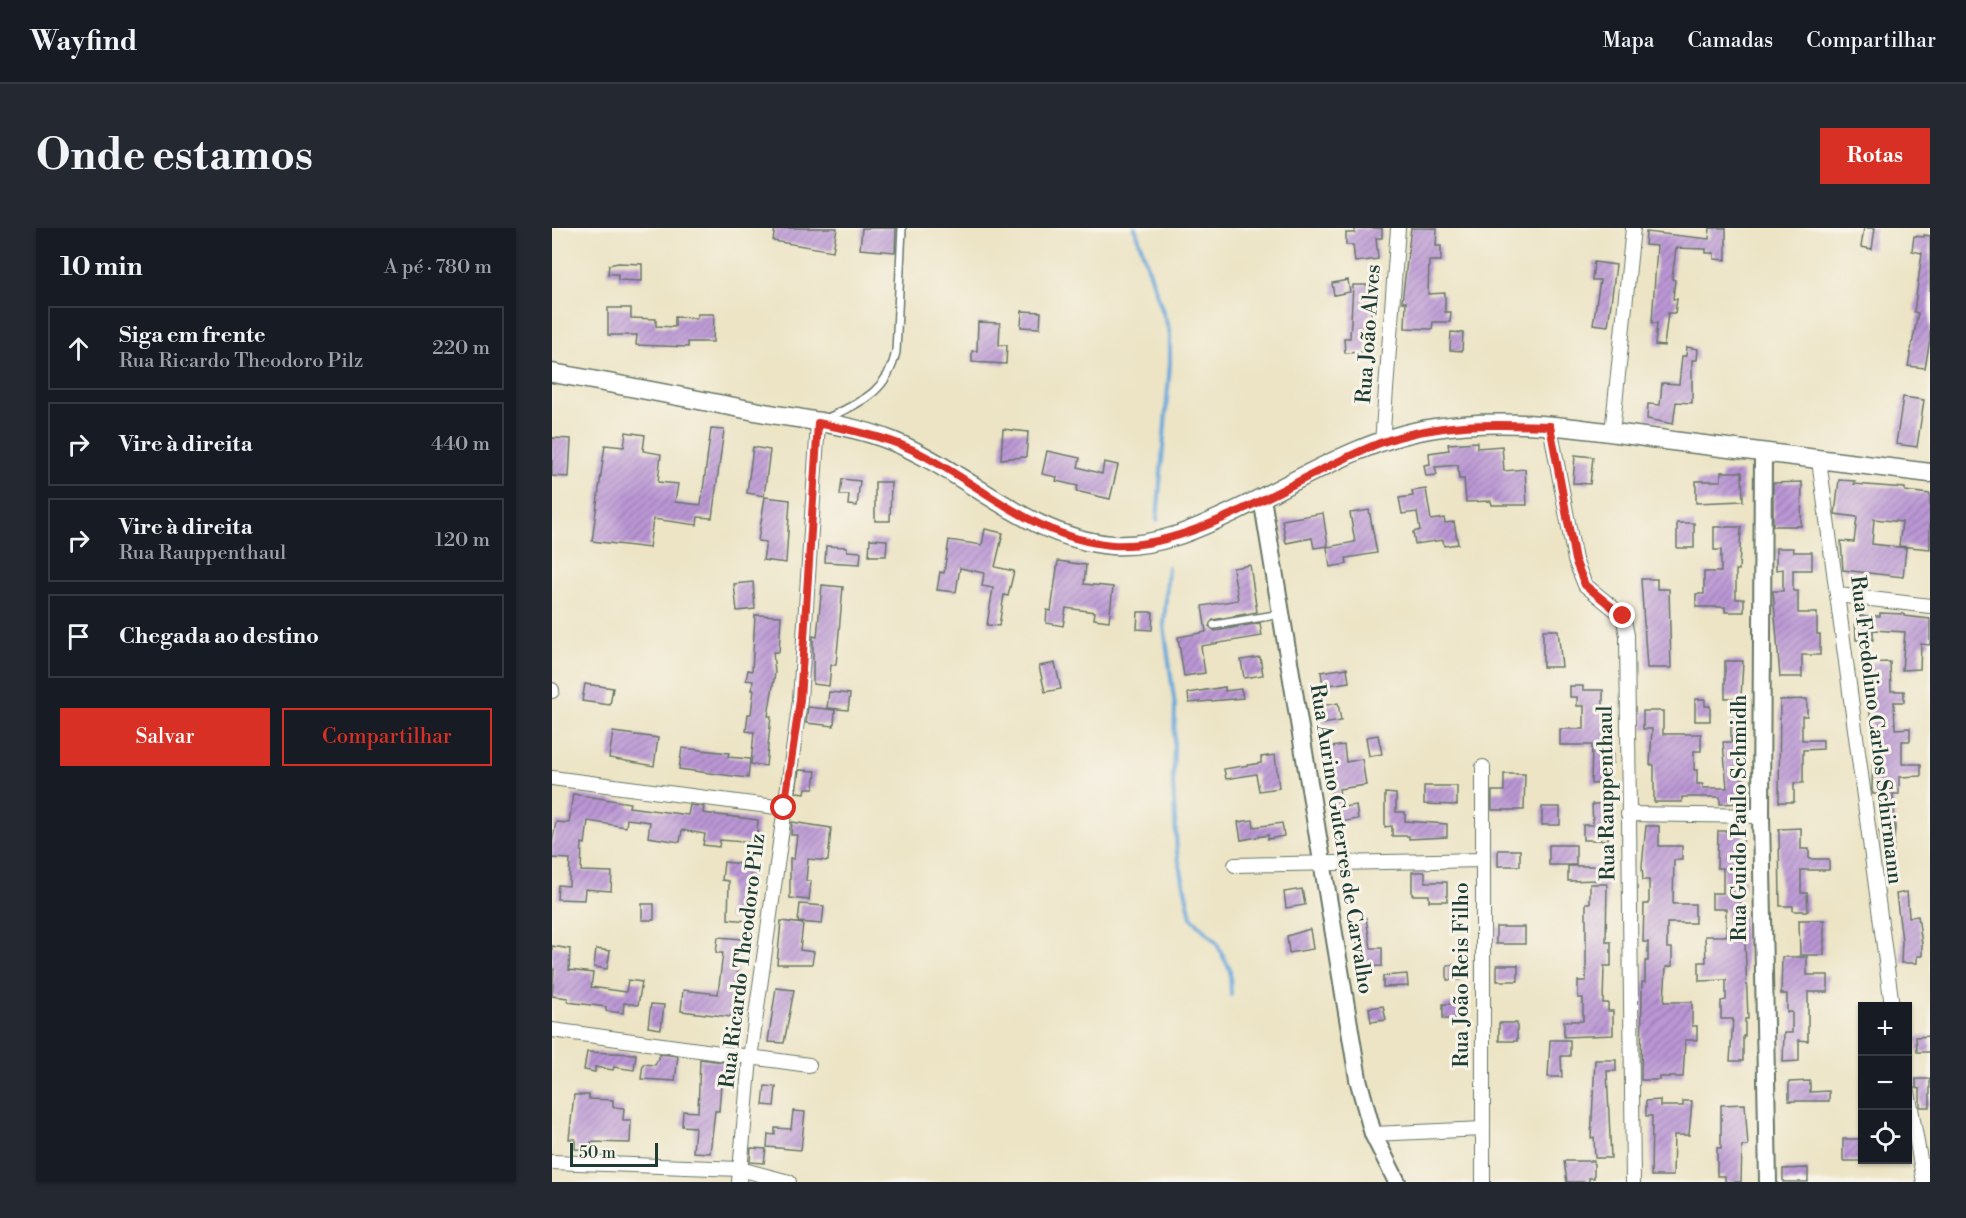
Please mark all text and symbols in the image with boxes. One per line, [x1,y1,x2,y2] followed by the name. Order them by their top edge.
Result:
[30,24,138,59] text: Wayfind
[1602,28,1654,54] text: Mapa
[1687,28,1773,54] text: Camadas
[1806,28,1936,54] text: Compartilhar
[1820,128,1930,184] button: Rotas
[36,130,313,183] text: Onde estamos
[60,251,143,283] text: 10 min
[384,255,492,280] text: A pé · 780 m
[1351,263,1387,405] street label: Rua João Alves
[119,322,266,349] text: Siga em frente
[62,332,95,365] icon: ahead
[432,336,490,361] text: 220 m
[119,349,363,374] text: Rua Ricardo Theodoro Pilz
[62,428,95,461] icon: right
[119,431,253,458] text: Vire à direita
[431,432,490,457] text: 440 m
[119,514,253,541] text: Vire à direita
[62,524,95,557] icon: right
[435,528,490,553] text: 120 m
[119,541,286,566] text: Rua Rauppenthaul
[1844,574,1908,886] street label: Rua Fredolino Carlos Schirmann
[1609,602,1635,628] route end
[62,620,95,653] icon: arrive
[119,623,319,650] text: Chegada ao destino
[1304,682,1378,996] street label: Rua Aurino Guterres de Carvalho
[1727,694,1753,941] street label: Rua Guido Paulo Schmidh
[1592,705,1622,881] street label: Rua Rauppenthaul
[60,708,270,766] button: Salvar
[282,708,492,766] button: Compartilhar
[770,794,796,820] route start
[714,832,772,1090] street label: Rua Ricardo Theodoro Pilz
[1449,882,1475,1068] street label: Rua João Reis Filho
[1858,1002,1912,1164] map controls
[1858,1002,1912,1056] button: +
[1858,1056,1912,1110] button: −
[1858,1110,1912,1164] button: locate
[570,1140,658,1168] scale bar
[579,1143,616,1163] text: 50 m

